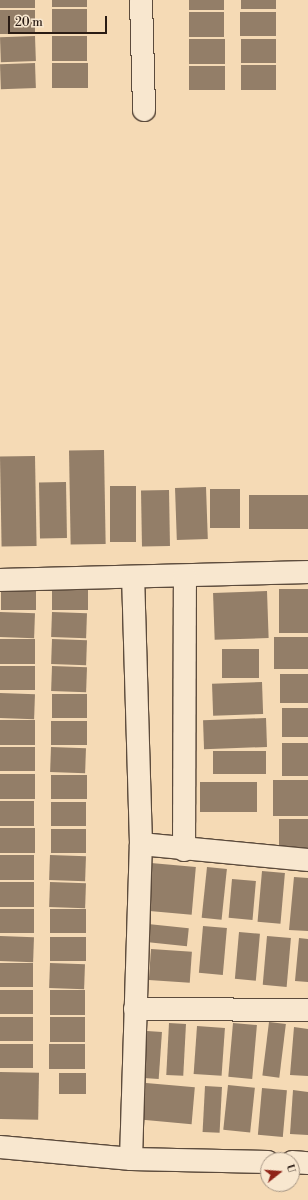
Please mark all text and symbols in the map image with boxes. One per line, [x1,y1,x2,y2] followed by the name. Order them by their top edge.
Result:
[10,8,109,34] scale bar
[15,15,43,30] text: 20 m
[260,1152,300,1192] north arrow
[283,1163,298,1175] text: U

